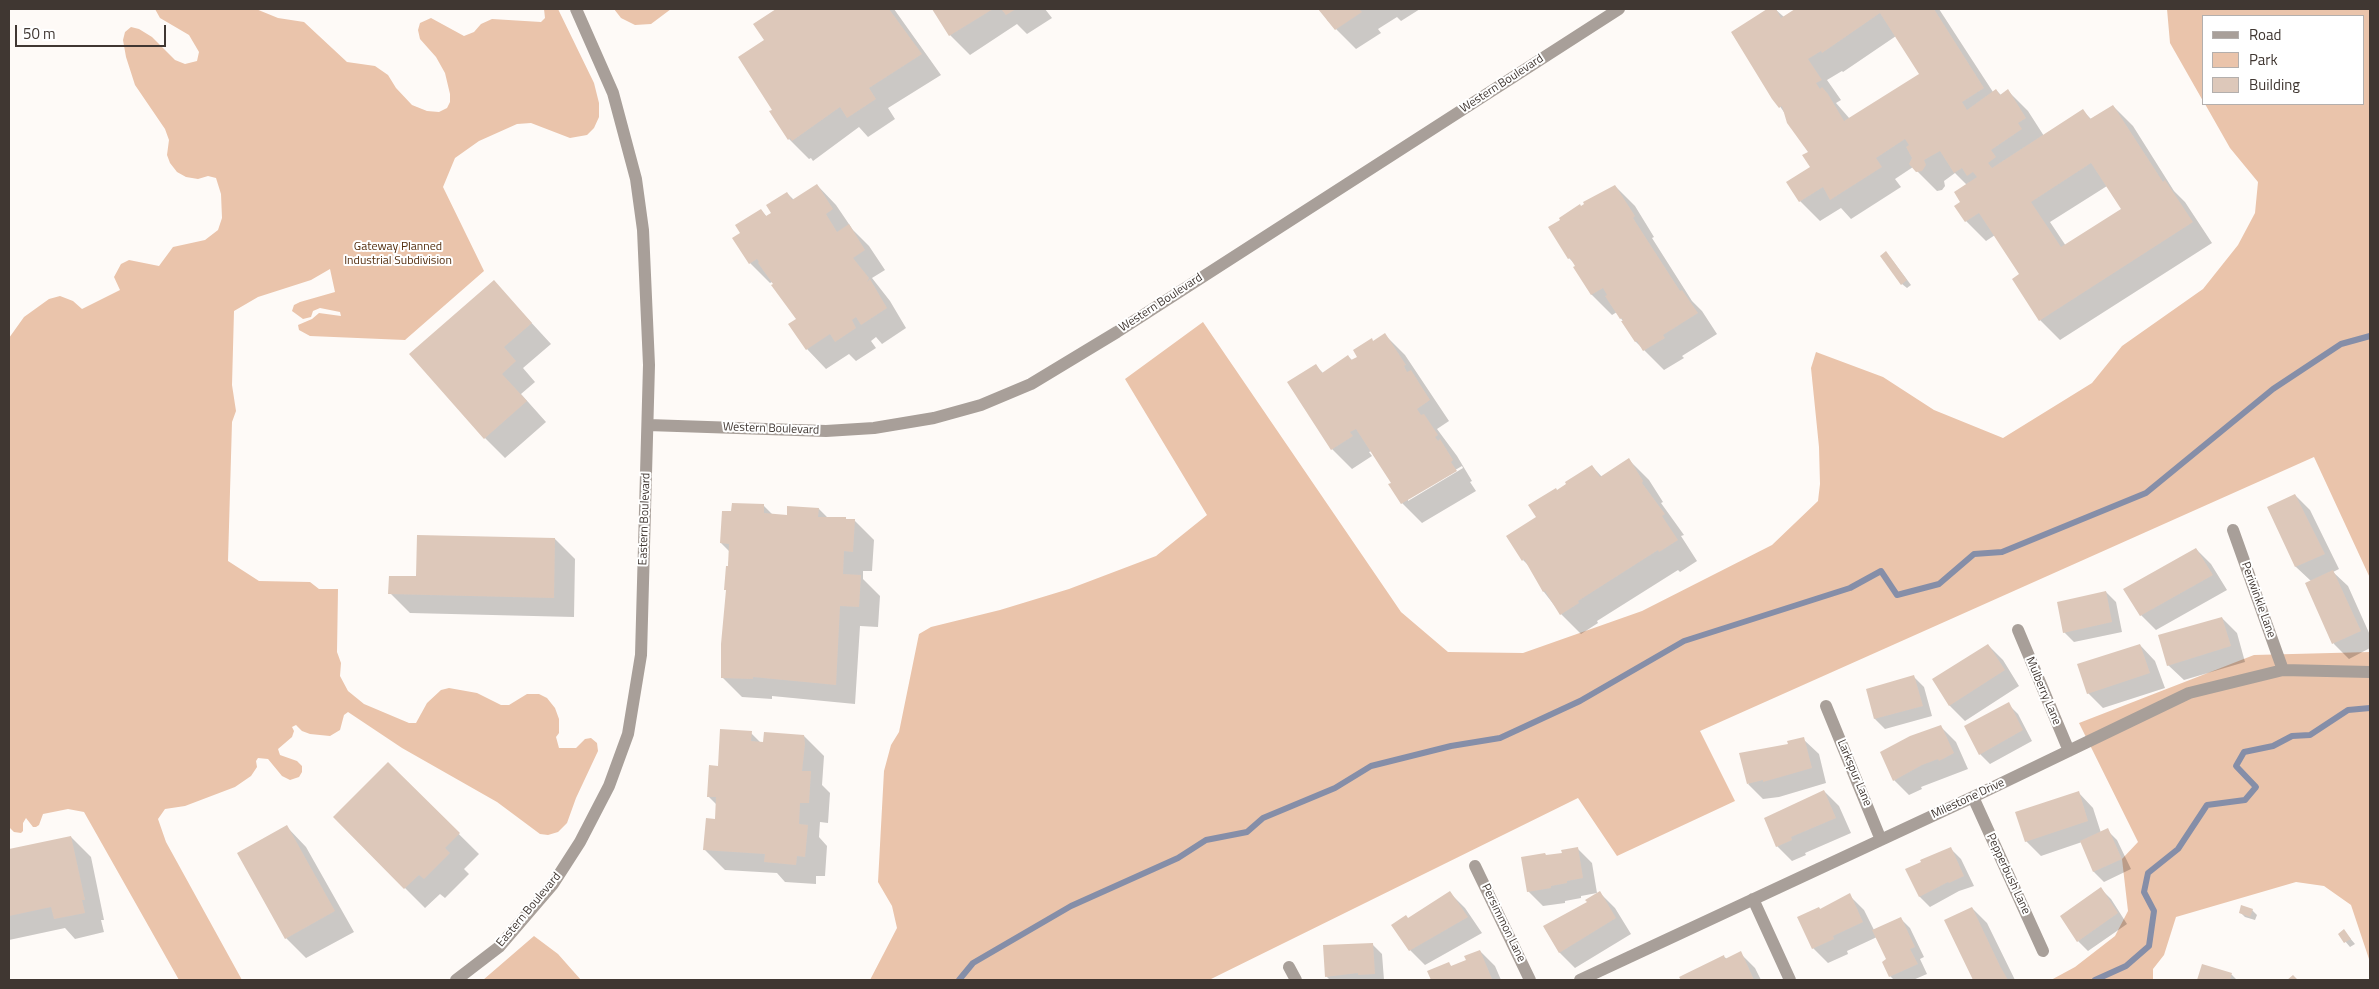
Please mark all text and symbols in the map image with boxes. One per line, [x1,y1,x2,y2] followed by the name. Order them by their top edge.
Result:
[18,15,169,47] scale bar
[2202,15,2364,105] legend
[23,22,56,45] text: 50 m
[2249,23,2281,46] text: Road
[2249,48,2278,71] text: Park
[1458,52,1546,116] street label: Western Boulevard
[2249,73,2300,96] text: Building
[344,240,452,268] park label: Gateway Planned Industrial Subdivision
[1117,271,1205,335] street label: Western Boulevard
[723,420,819,438] street label: Western Boulevard
[636,472,654,566] street label: Eastern Boulevard
[2238,560,2278,640] street label: Periwinkle Lane
[2022,655,2064,727] street label: Mulberry Lane
[1834,738,1874,808] street label: Larkspur Lane
[1929,776,2007,822] street label: Milestone Drive
[1983,831,2033,917] street label: Pepperbush Lane
[494,870,564,950] street label: Eastern Boulevard
[1478,882,1528,964] street label: Persimmon Lane

